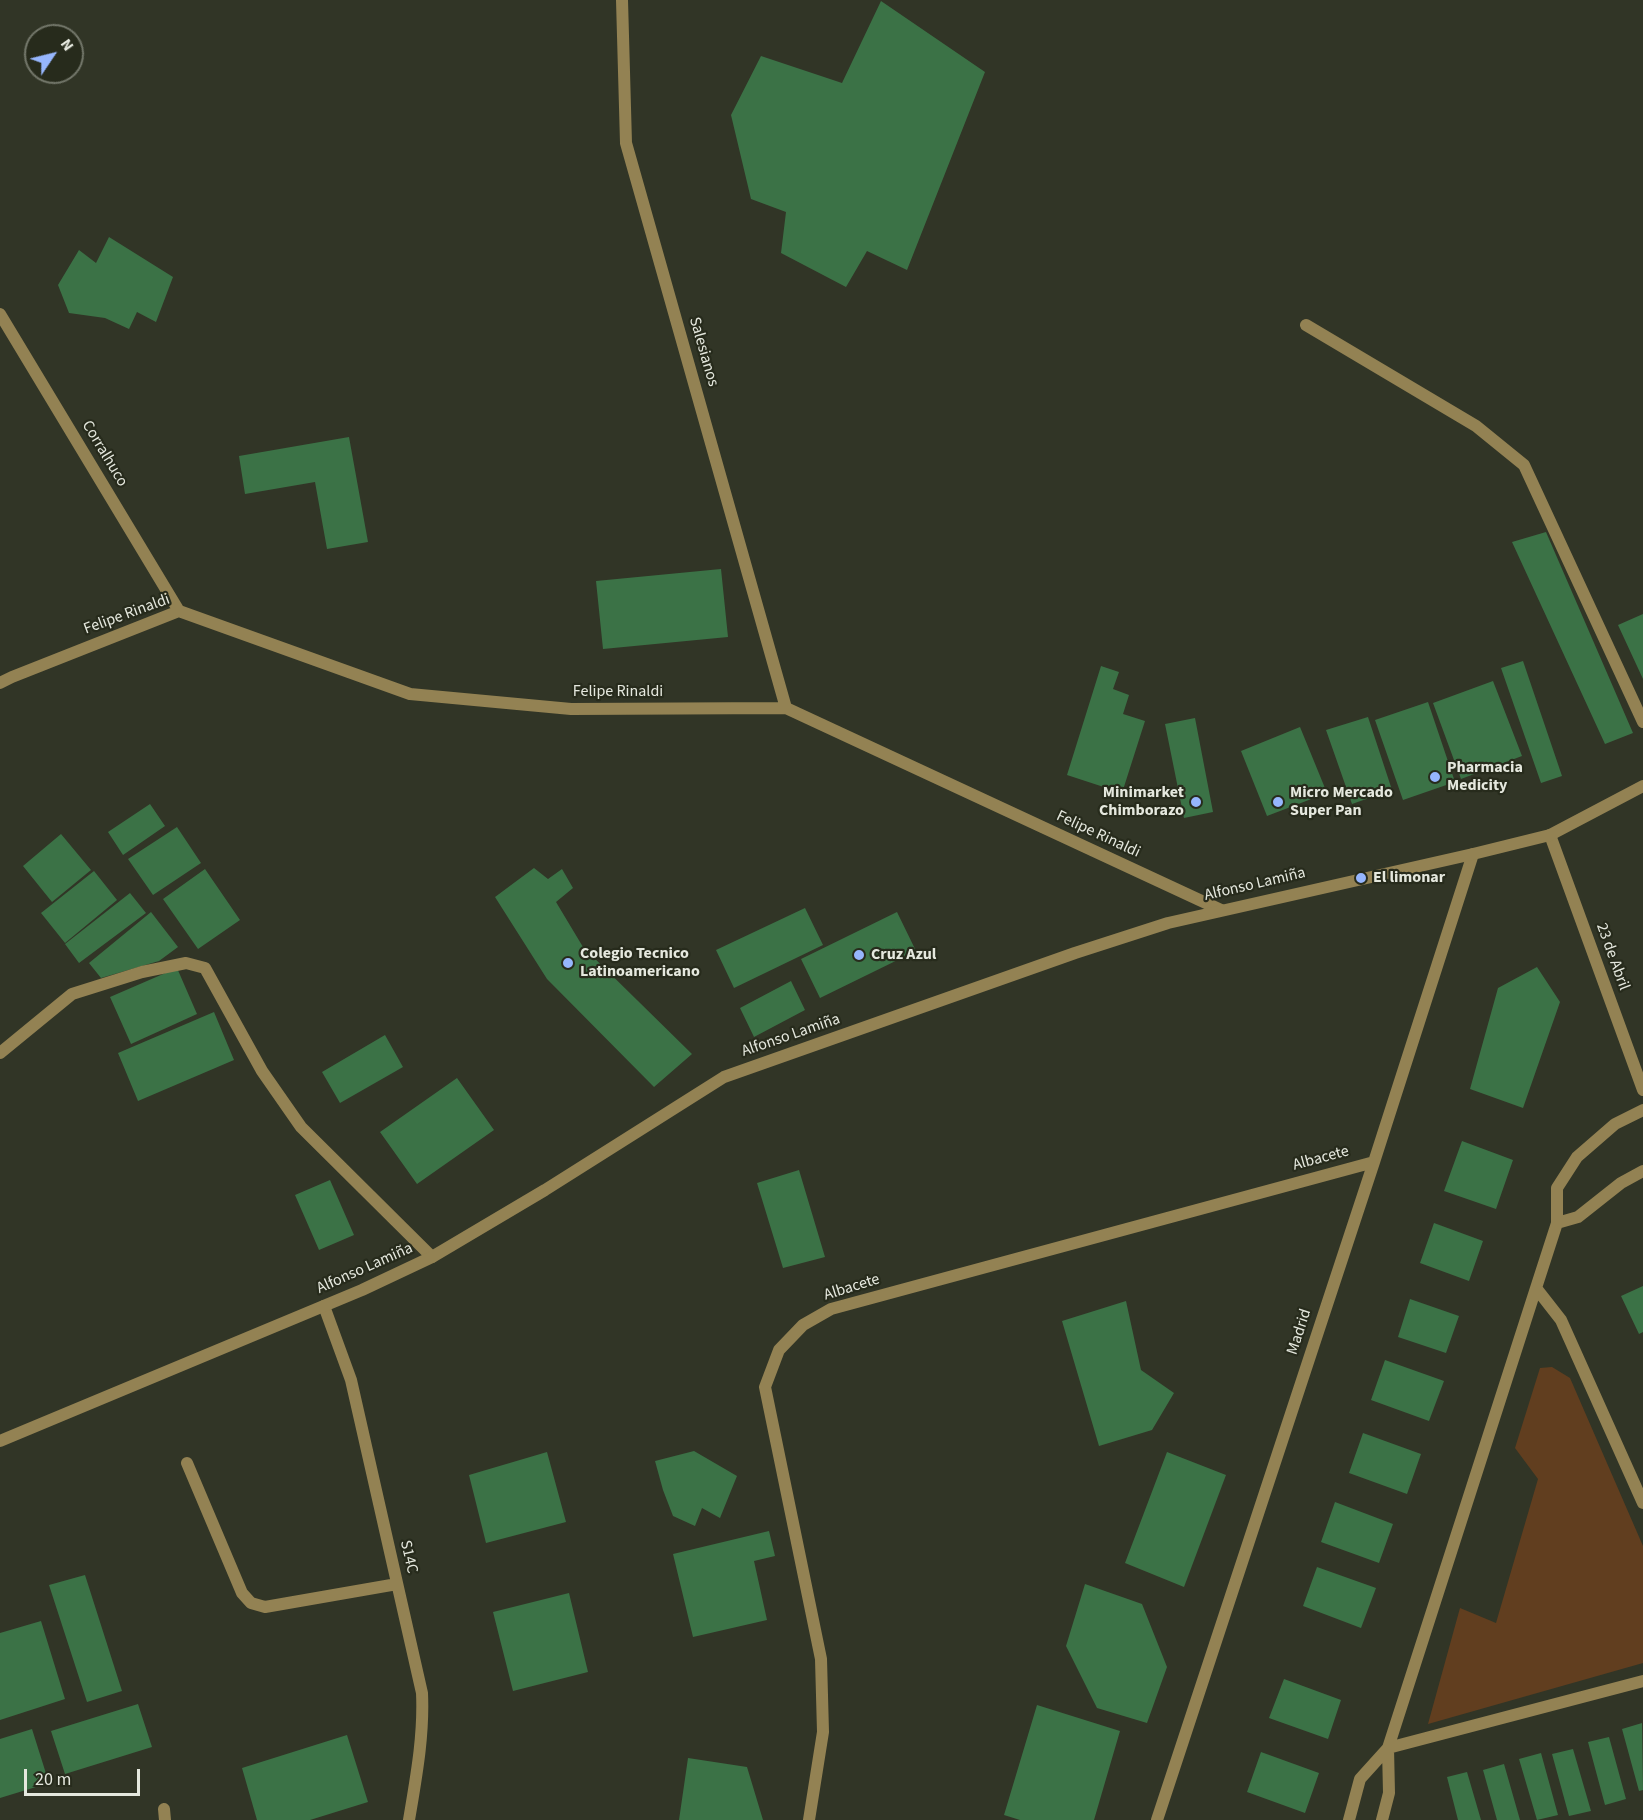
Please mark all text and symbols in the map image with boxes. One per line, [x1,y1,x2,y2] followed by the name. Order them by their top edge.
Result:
[24,24,84,84] north arrow
[55,34,79,55] text: N
[684,315,722,389] street label: Salesianos
[77,417,131,491] street label: Corralhuco
[81,591,173,639] street label: Felipe Rinaldi
[573,682,663,702] street label: Felipe Rinaldi
[1447,758,1523,796] place label: Pharmacia Medicity
[1428,770,1442,784] marker: Pharmacia Medicity
[1099,783,1184,821] place label: Minimarket Chimborazo
[1290,783,1393,821] place label: Micro Mercado Super Pan
[1189,795,1203,809] marker: Minimarket Chimborazo
[1271,795,1285,809] marker: Micro Mercado Super Pan
[1053,807,1143,863] street label: Felipe Rinaldi
[1203,864,1307,906] street label: Alfonso Lamiña
[1373,868,1445,888] place label: El limonar
[1354,871,1368,885] marker: El limonar
[1591,921,1633,993] street label: 23 de Abril
[580,944,700,982] place label: Colegio Tecnico Latinoamericano
[871,945,936,965] place label: Cruz Azul
[852,948,866,962] marker: Cruz Azul
[561,956,575,970] marker: Colegio Tecnico Latinoamericano
[739,1010,843,1062] street label: Alfonso Lamiña
[1291,1142,1351,1176] street label: Albacete
[314,1239,416,1299] street label: Alfonso Lamiña
[822,1270,882,1306] street label: Albacete
[1284,1307,1316,1357] street label: Madrid
[395,1538,421,1576] street label: S14C
[27,1757,142,1795] scale bar
[35,1767,71,1792] text: 20 m

